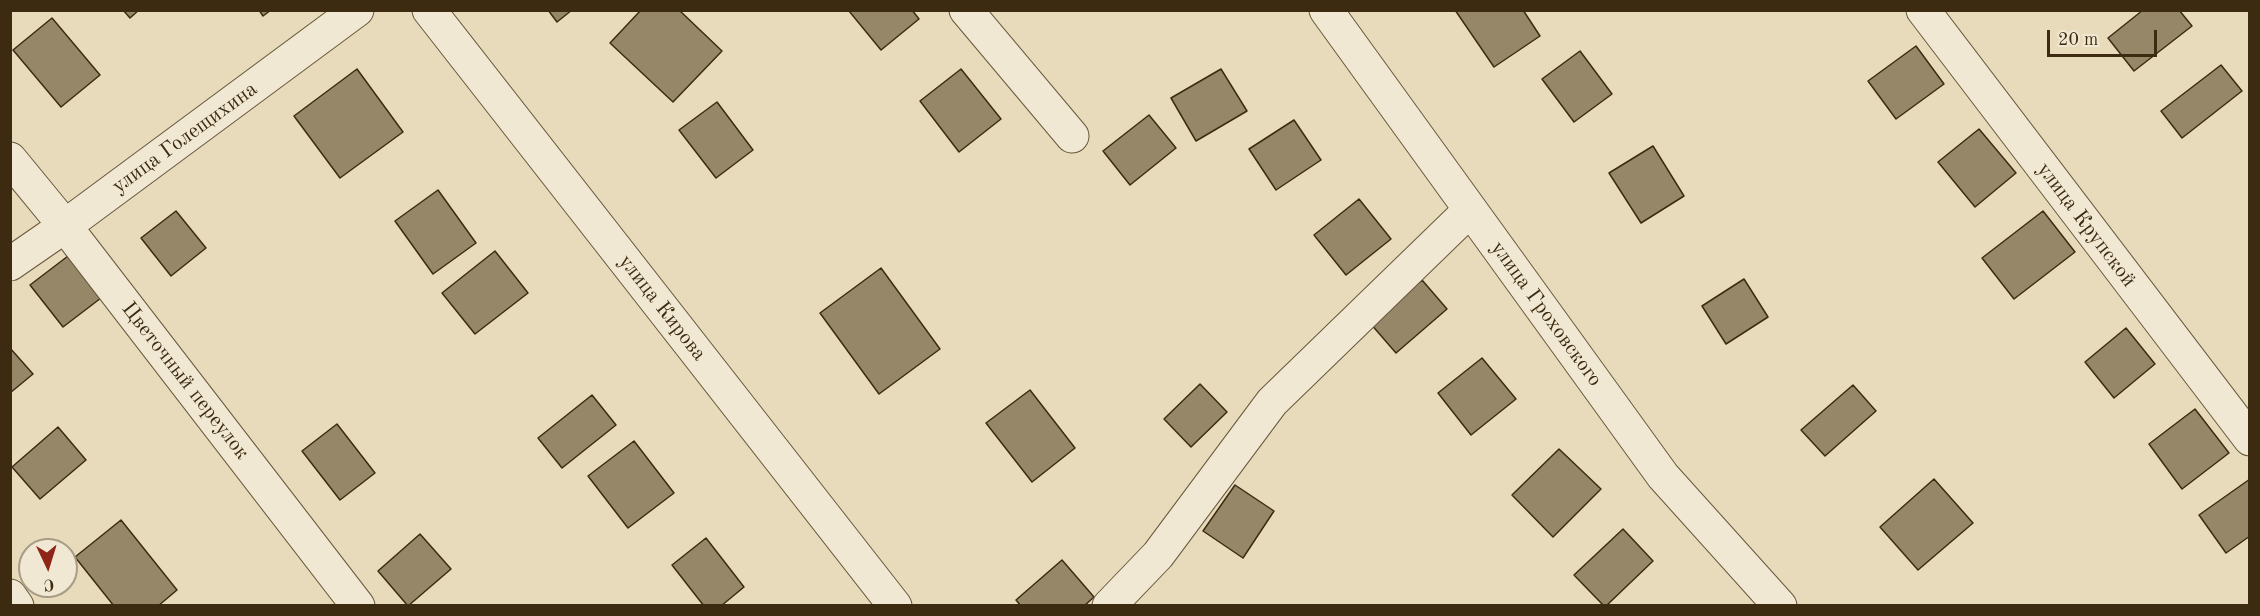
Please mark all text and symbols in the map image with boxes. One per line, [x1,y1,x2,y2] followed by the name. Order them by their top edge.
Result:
[2050,18,2160,56] scale bar
[2058,31,2098,49] text: 20 m
[107,77,263,199] street label: улица Голещихина
[2031,158,2141,292] street label: улица Крупской
[1485,236,1607,392] street label: улица Гроховского
[613,250,711,366] street label: улица Кирова
[116,297,254,465] street label: Цветочный переулок
[18,538,78,598] north arrow
[43,576,55,592] text: С

